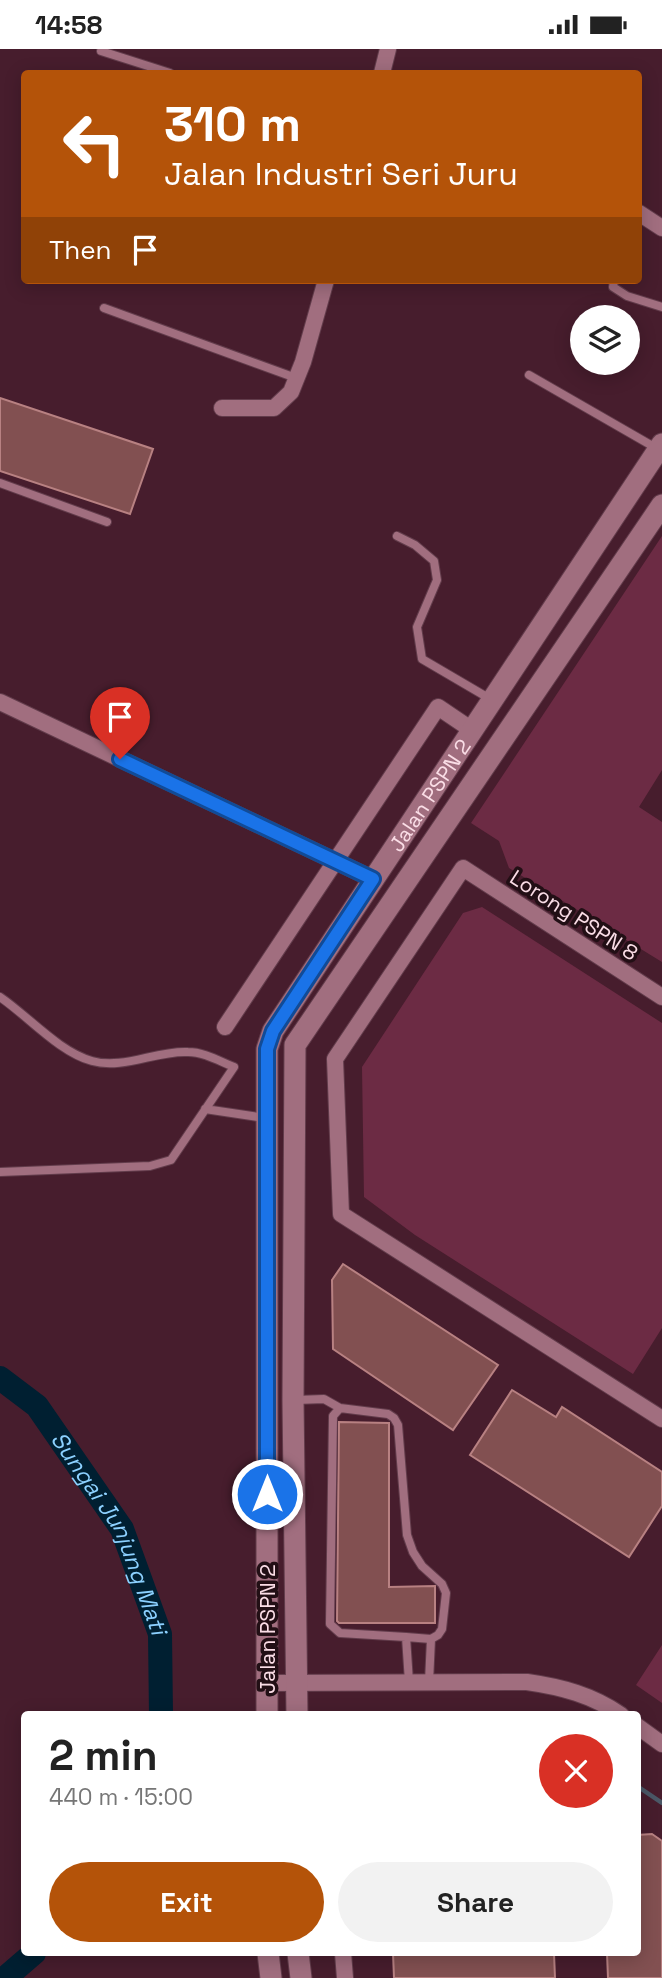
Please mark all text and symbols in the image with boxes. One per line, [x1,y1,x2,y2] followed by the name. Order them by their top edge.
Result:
[35,8,102,42] text: 14:58
[164,93,301,155] text: 310 m
[49,98,140,189] icon: left
[164,154,518,194] text: Jalan Industri Seri Juru
[126,231,164,269] icon: arrive
[49,233,112,267] text: Then
[570,305,640,375] map controls
[570,305,640,375] button: layers
[90,687,150,759] pin
[101,698,139,736] icon: arrive
[382,734,476,857] street label: Jalan PSPN 2
[505,864,643,966] street label: Lorong PSPN 8
[44,1426,175,1641] water label: Sungai Junjung Mati
[230,1457,304,1531] position arrow
[254,1564,281,1694] street label: Jalan PSPN 2
[49,1729,158,1782] text: 2 min
[539,1734,613,1808] button: close
[49,1782,193,1812] text: 440 m · 15:00
[49,1862,324,1942] button: Exit
[338,1862,613,1942] button: Share

